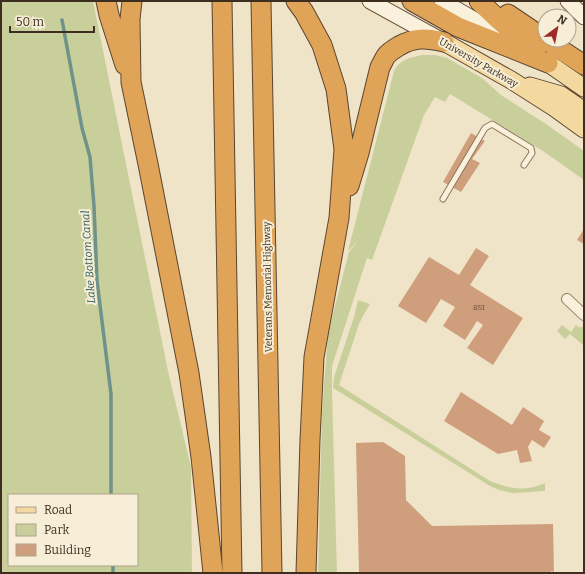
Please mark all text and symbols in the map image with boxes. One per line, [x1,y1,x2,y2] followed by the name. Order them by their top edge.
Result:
[10,8,94,34] scale bar
[537,8,577,48] north arrow
[555,12,570,28] text: N
[16,15,45,29] text: 50 m
[437,35,521,91] street label: University Parkway
[79,210,98,304] water label: Lake Bottom Canal
[261,221,275,353] street label: Veterans Memorial Highway
[473,303,486,312] house number: 851
[8,494,138,566] legend
[44,503,72,517] text: Road
[44,523,70,537] text: Park
[44,543,91,557] text: Building

